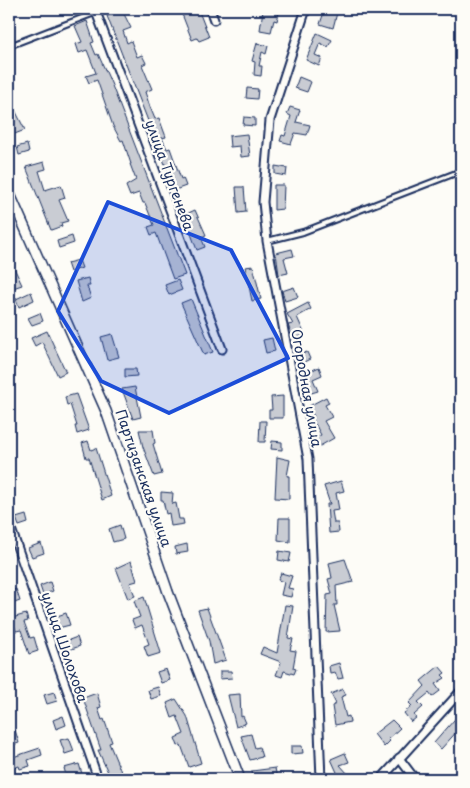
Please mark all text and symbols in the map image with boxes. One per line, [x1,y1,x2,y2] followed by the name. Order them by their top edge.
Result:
[140,117,200,234] street label: улица Тургенева
[286,327,328,449] street label: Огородная улица
[111,406,178,550] street label: Партизанская улица
[36,589,94,706] street label: улица Шолохова

